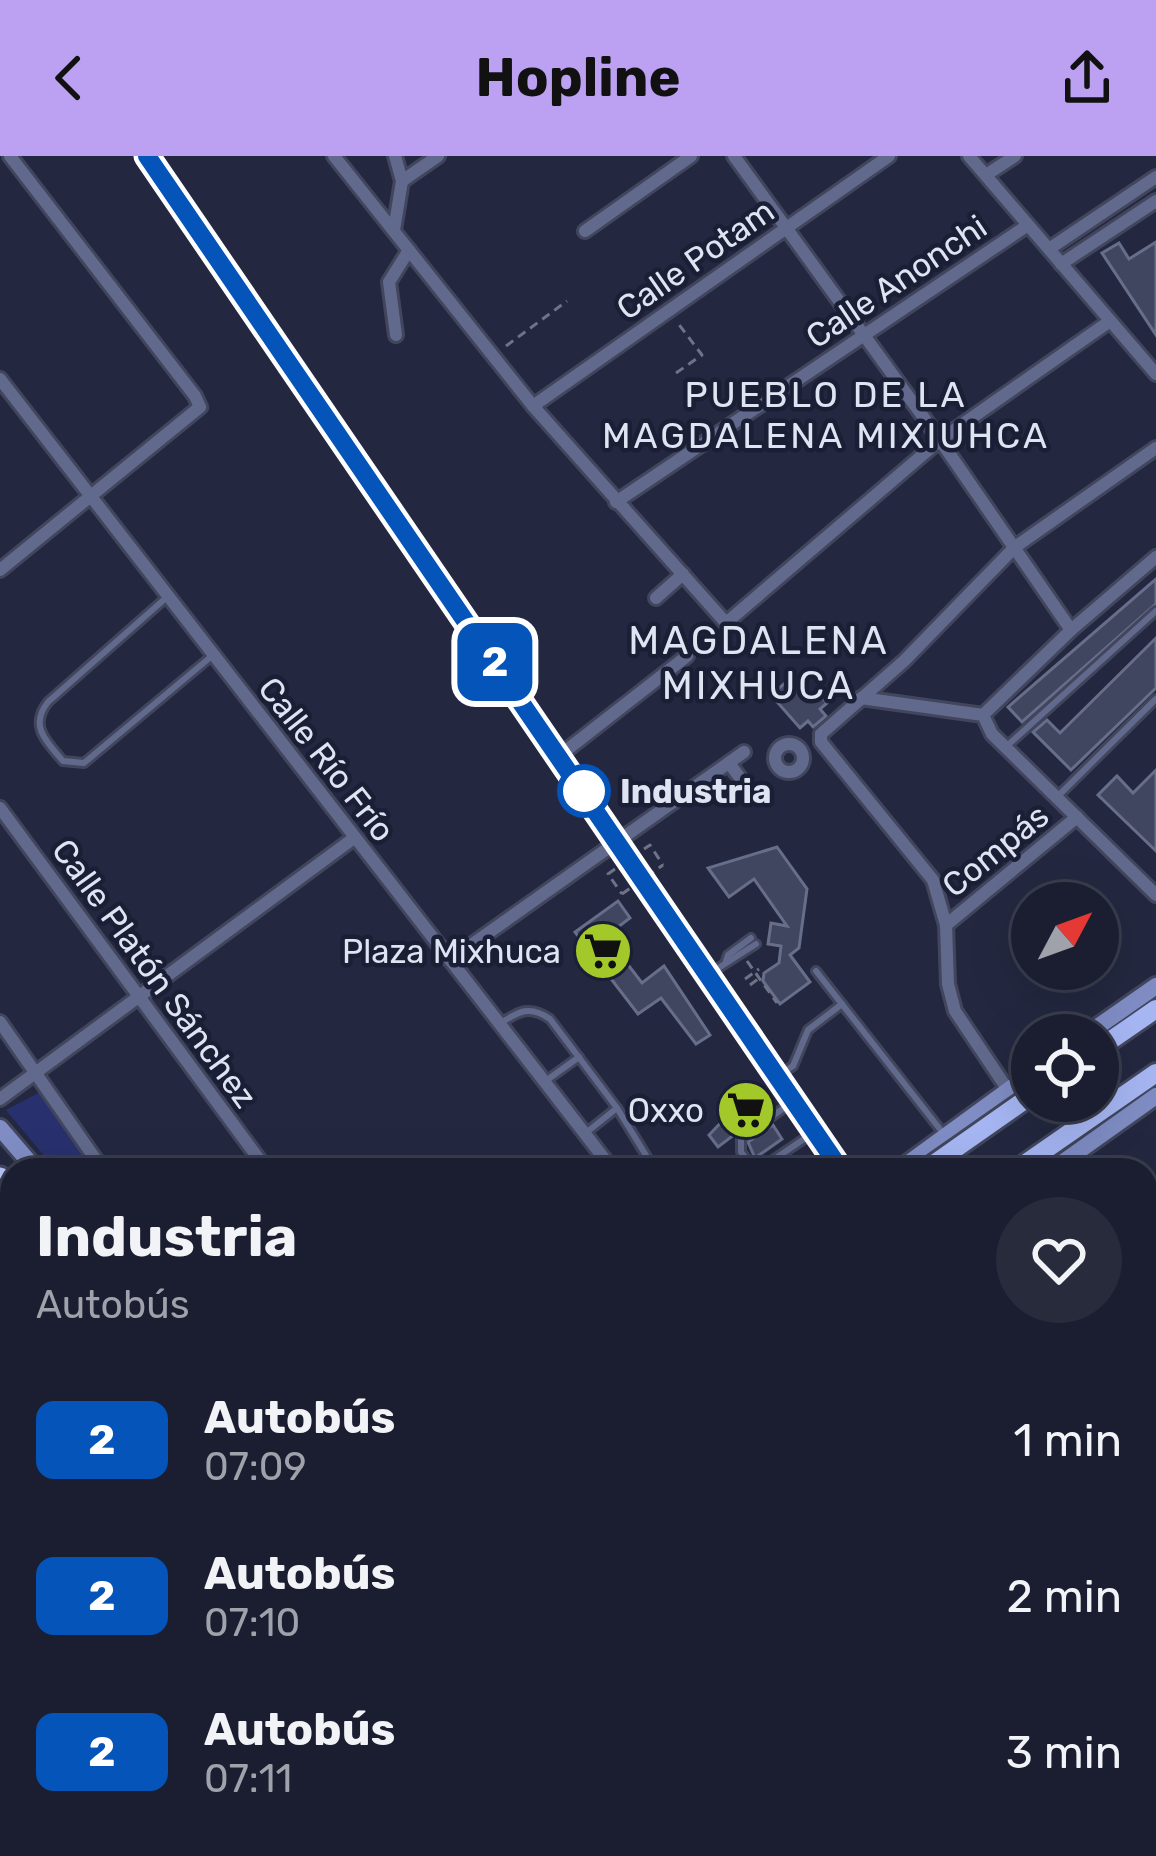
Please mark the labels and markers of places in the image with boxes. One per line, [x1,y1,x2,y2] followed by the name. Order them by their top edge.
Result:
[559,766,609,816] marker: Industria
[620,772,771,811] place label: Industria
[572,920,634,982] supermarket icon: Plaza Mixhuca
[342,932,561,971] place label: Plaza Mixhuca
[715,1079,777,1141] supermarket icon: Oxxo
[628,1091,704,1130] place label: Oxxo

